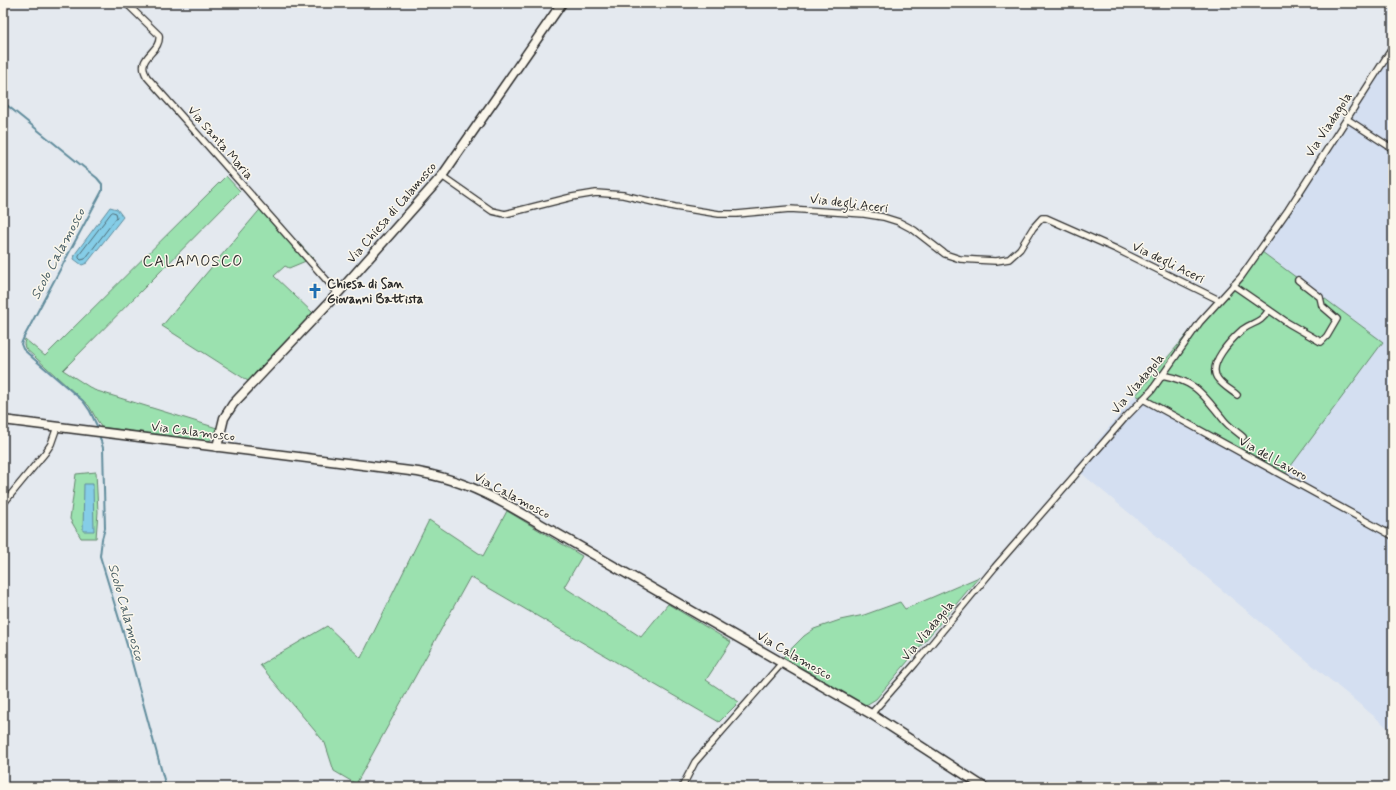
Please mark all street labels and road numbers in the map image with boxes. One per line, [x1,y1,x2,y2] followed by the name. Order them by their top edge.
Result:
[1302,89,1357,161] street label: Via Viadagola
[183,102,257,184] street label: Via Santa Maria
[343,158,441,267] street label: Via Chiesa di Calamosco
[809,191,889,219] street label: Via degli Aceri
[1128,238,1207,290] street label: Via degli Aceri
[1108,350,1169,419] street label: Via Viadagola
[150,418,236,446] street label: Via Calamosco
[1236,433,1310,485] street label: Via del Lavoro
[471,469,553,523] street label: Via Calamosco
[898,597,959,666] street label: Via Viadagola
[753,628,835,684] street label: Via Calamosco

